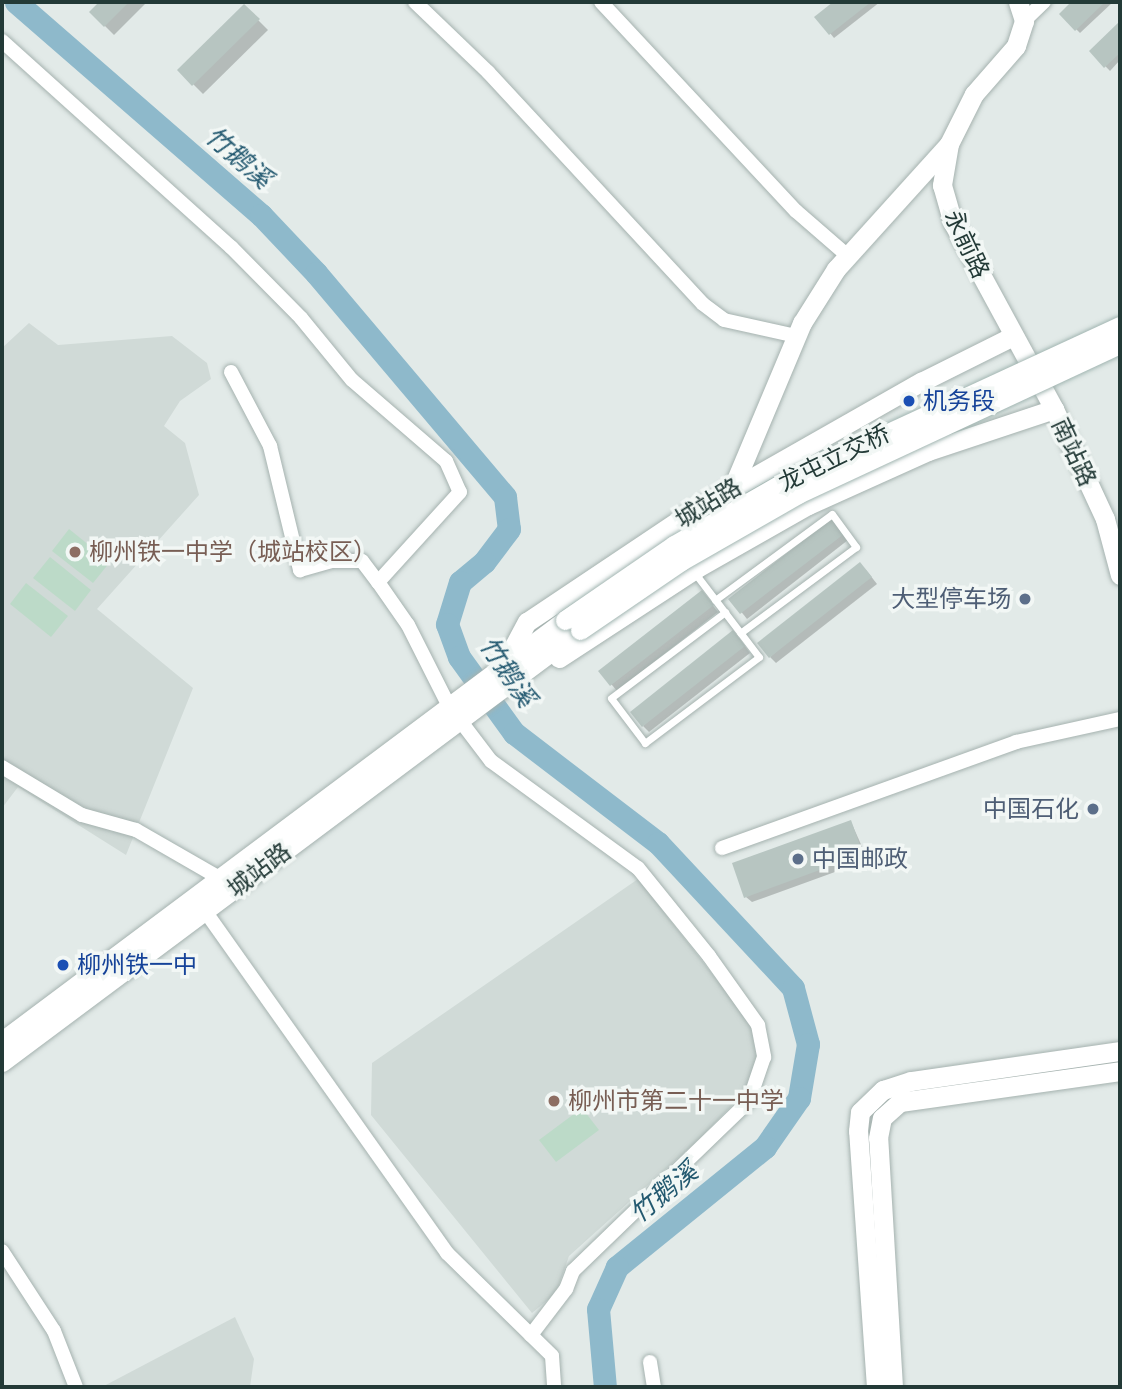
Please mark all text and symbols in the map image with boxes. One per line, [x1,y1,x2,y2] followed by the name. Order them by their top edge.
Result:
[198,121,278,195] water label: 竹鹅溪
[939,205,995,283] street label: 永前路
[923,387,995,415] place label: 机务段
[901,393,917,409] marker: 机务段
[1046,413,1102,491] street label: 南站路
[774,419,894,497] street label: 龙屯立交桥
[670,472,746,534] street label: 城站路
[89,538,377,566] place label: 柳州铁一中学（城站校区）
[67,544,83,560] marker: 柳州铁一中学（城站校区）
[891,585,1011,613] place label: 大型停车场
[1017,591,1033,607] marker: 大型停车场
[472,631,542,713] water label: 竹鹅溪
[983,795,1079,823] place label: 中国石化
[1085,801,1101,817] marker: 中国石化
[222,837,296,903] street label: 城站路
[812,845,908,873] place label: 中国邮政
[790,851,806,867] marker: 中国邮政
[77,951,197,979] place label: 柳州铁一中
[55,957,71,973] marker: 柳州铁一中
[568,1087,784,1115] place label: 柳州市第二十一中学
[546,1093,562,1109] marker: 柳州市第二十一中学
[624,1156,704,1230] water label: 竹鹅溪

